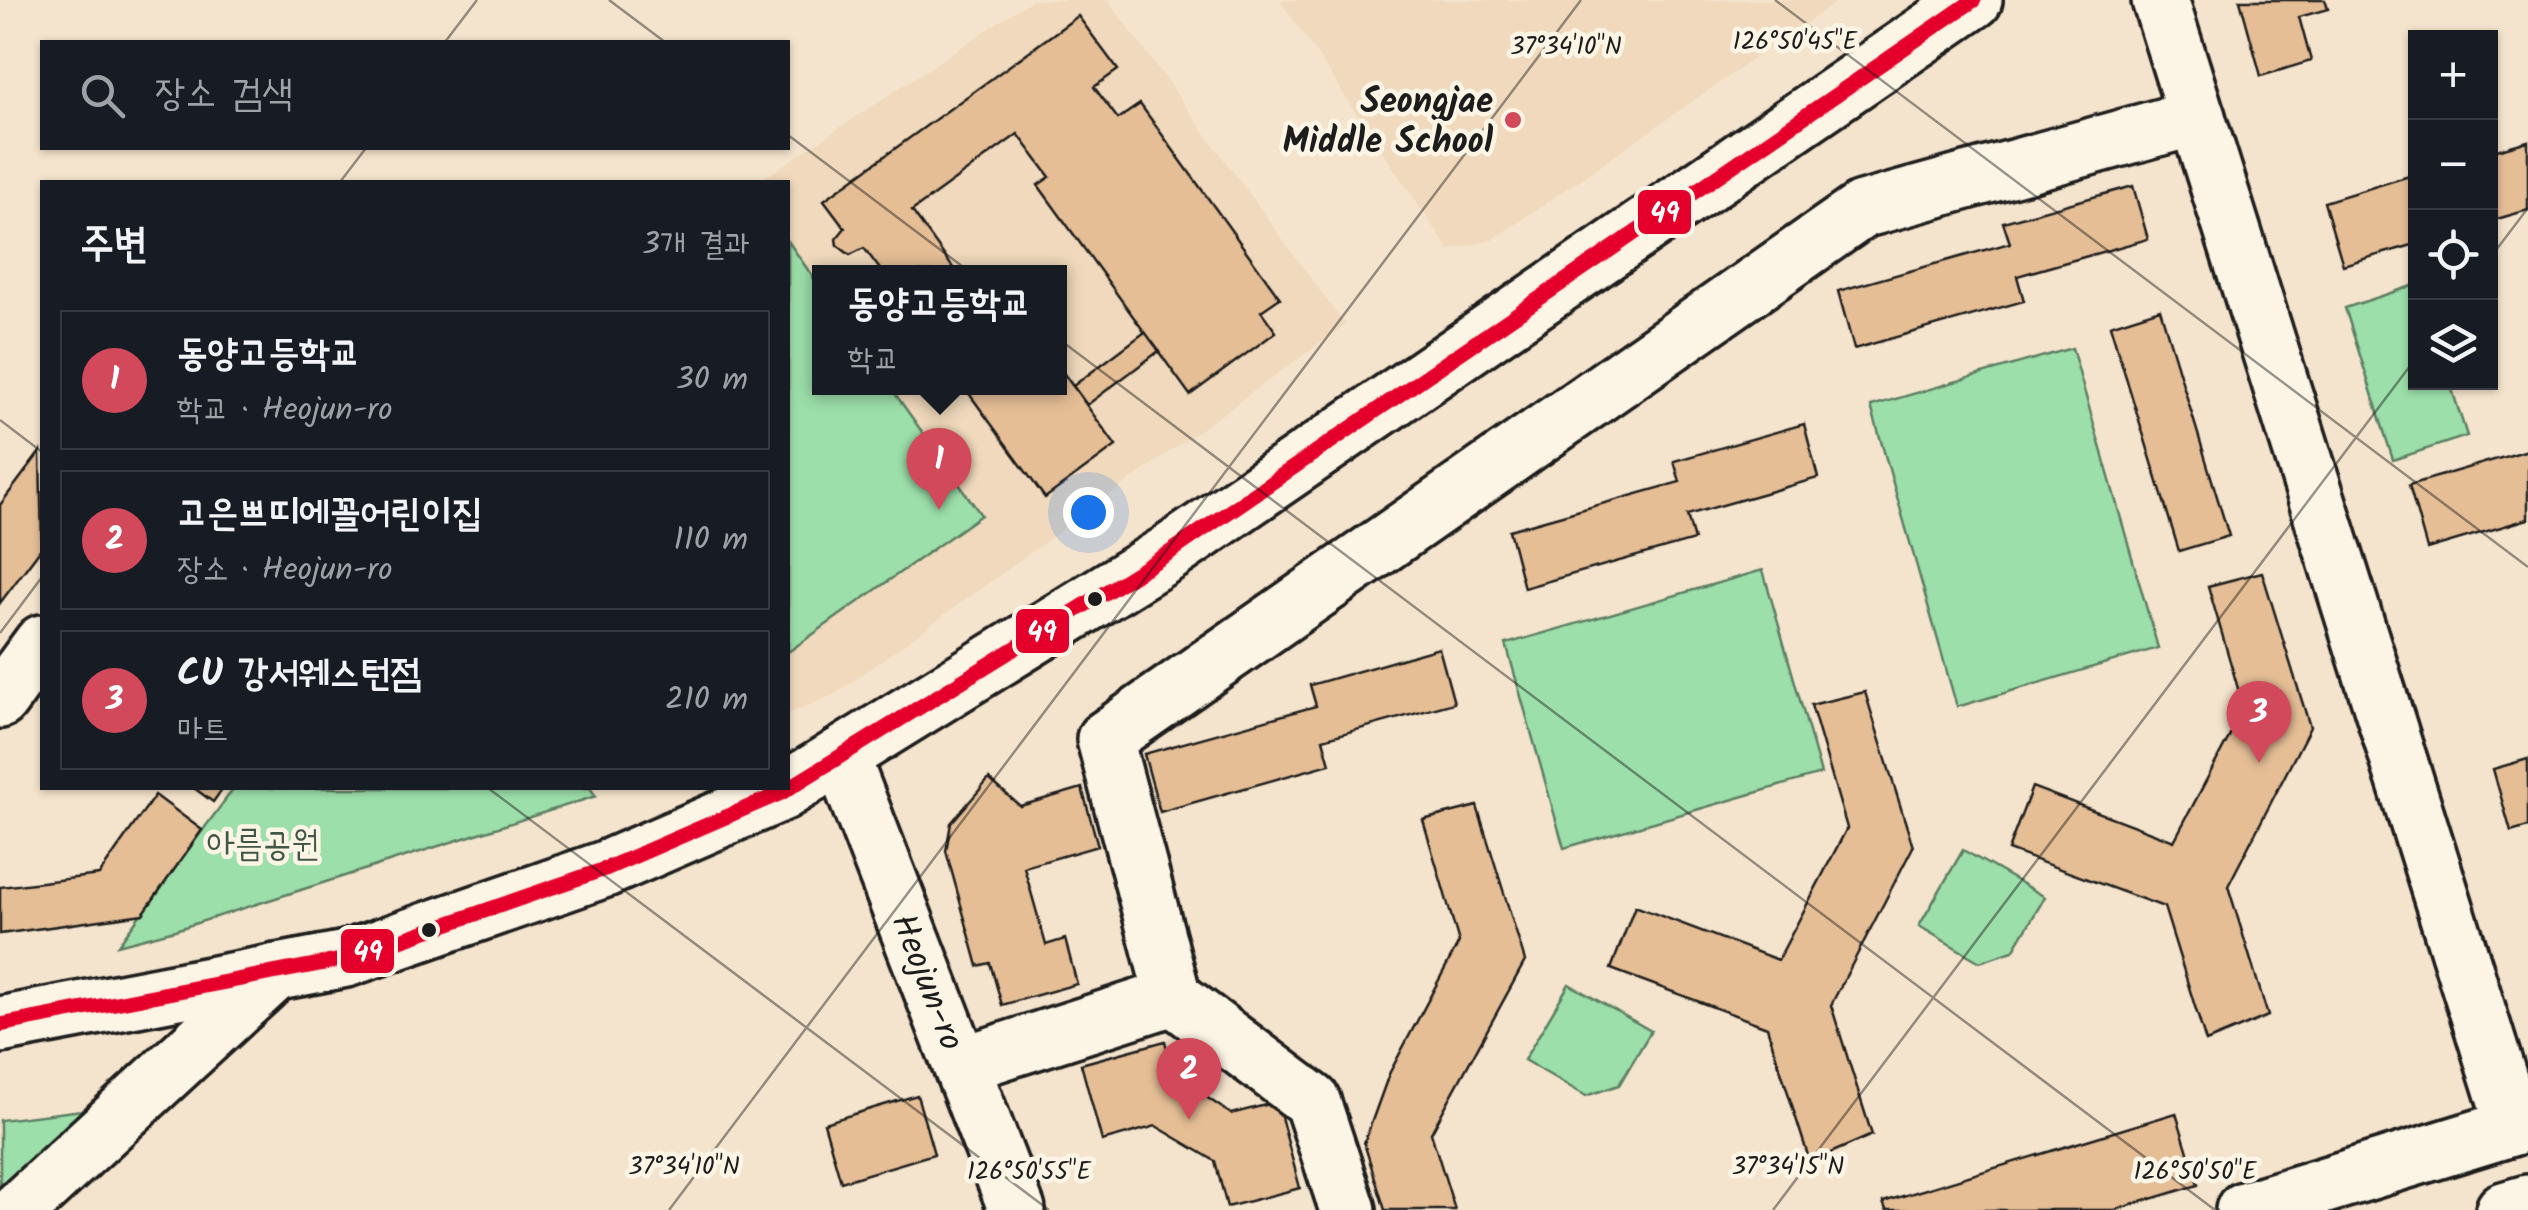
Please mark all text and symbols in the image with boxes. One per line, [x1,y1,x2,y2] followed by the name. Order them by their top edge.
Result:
[1733,22,1859,62] text: 126°50'45"E
[1510,27,1622,67] text: 37°34'10"N
[2408,30,2498,390] map controls
[2408,30,2498,120] button: +
[40,40,790,150] search box
[155,65,293,125] text: 장소 검색
[75,68,130,123] icon: search
[1282,75,1494,171] place label: Seongjae Middle School
[1502,109,1524,131] marker: Seongjae Middle School
[2408,120,2498,210] button: −
[1636,188,1693,236] line badge: 49
[1650,192,1680,237] text: 49
[2408,210,2498,300] button: locate
[80,212,148,279] text: 주변
[642,220,750,271] text: 3개 결과
[812,265,1067,395] popup
[848,275,1031,335] text: 동양고등학교
[2408,300,2498,390] button: layers
[177,325,360,385] text: 동양고등학교
[848,335,899,386] text: 학교
[110,355,119,406] text: 1
[675,355,748,406] text: 30 m
[177,385,392,436] text: 학교 · Heojun-ro
[906,428,972,510] pin: 1
[177,485,483,545] text: 고은쁘띠에꼴어린이집
[1063,487,1114,538] your location
[105,515,124,566] text: 2
[674,515,748,566] text: 110 m
[177,545,392,596] text: 장소 · Heojun-ro
[1085,589,1105,609] unlabelled marker
[1014,607,1071,655] line badge: 49
[1027,611,1057,656] text: 49
[177,645,421,705] text: CU 강서웨스턴점
[106,675,123,726] text: 3
[665,675,748,726] text: 210 m
[2226,680,2292,763] pin: 3
[177,705,229,756] text: 마트
[207,818,319,874] park label: 아름공원
[874,906,978,1060] street label: Heojun-ro
[419,920,439,940] unlabelled marker
[339,927,396,975] line badge: 49
[353,931,383,976] text: 49
[1156,1038,1222,1120] pin: 2
[628,1147,740,1187] text: 37°34'10"N
[1732,1147,1844,1187] text: 37°34'15"N
[967,1152,1092,1192] text: 126°50'55"E
[2133,1152,2258,1192] text: 126°50'50"E

